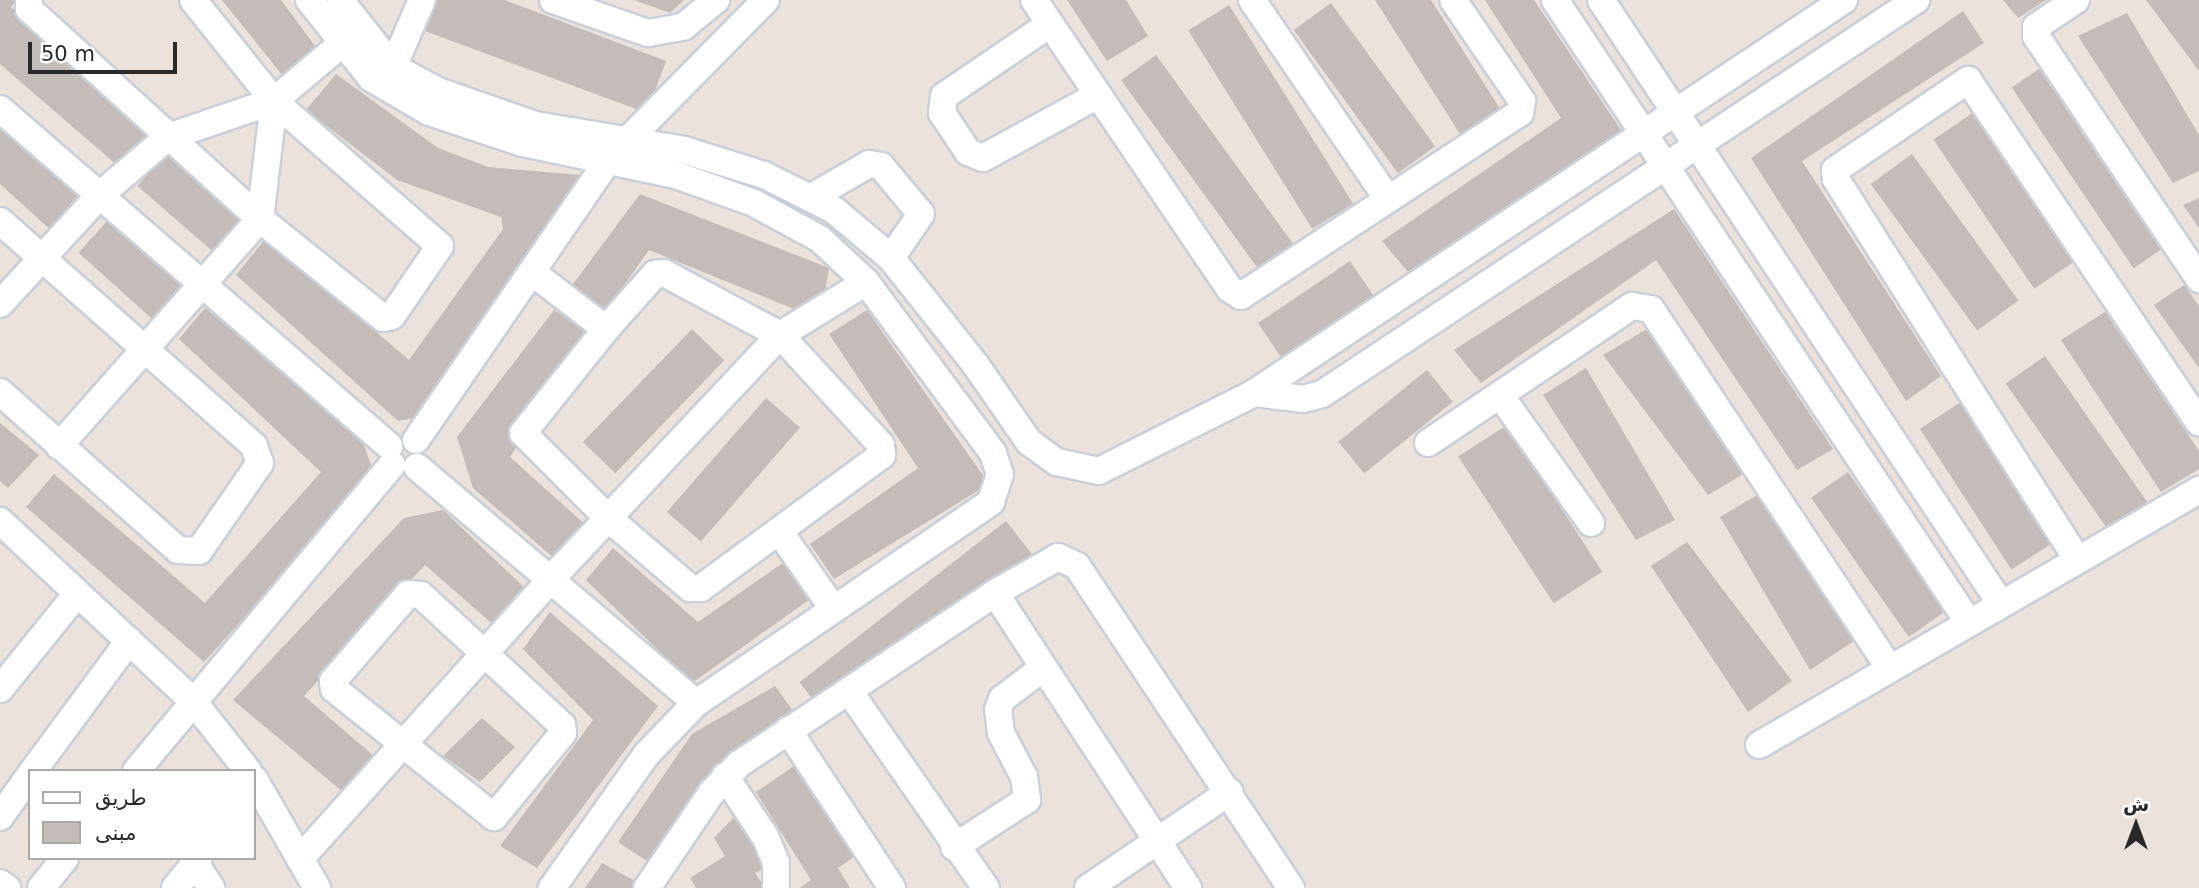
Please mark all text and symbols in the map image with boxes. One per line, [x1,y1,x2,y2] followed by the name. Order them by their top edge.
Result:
[32,28,180,72] scale bar
[41,42,95,66] text: 50 m
[28,769,256,860] legend
[95,786,147,810] text: طريق
[2101,790,2171,860] north arrow
[2123,793,2149,815] text: ش
[95,821,136,845] text: مبنى

